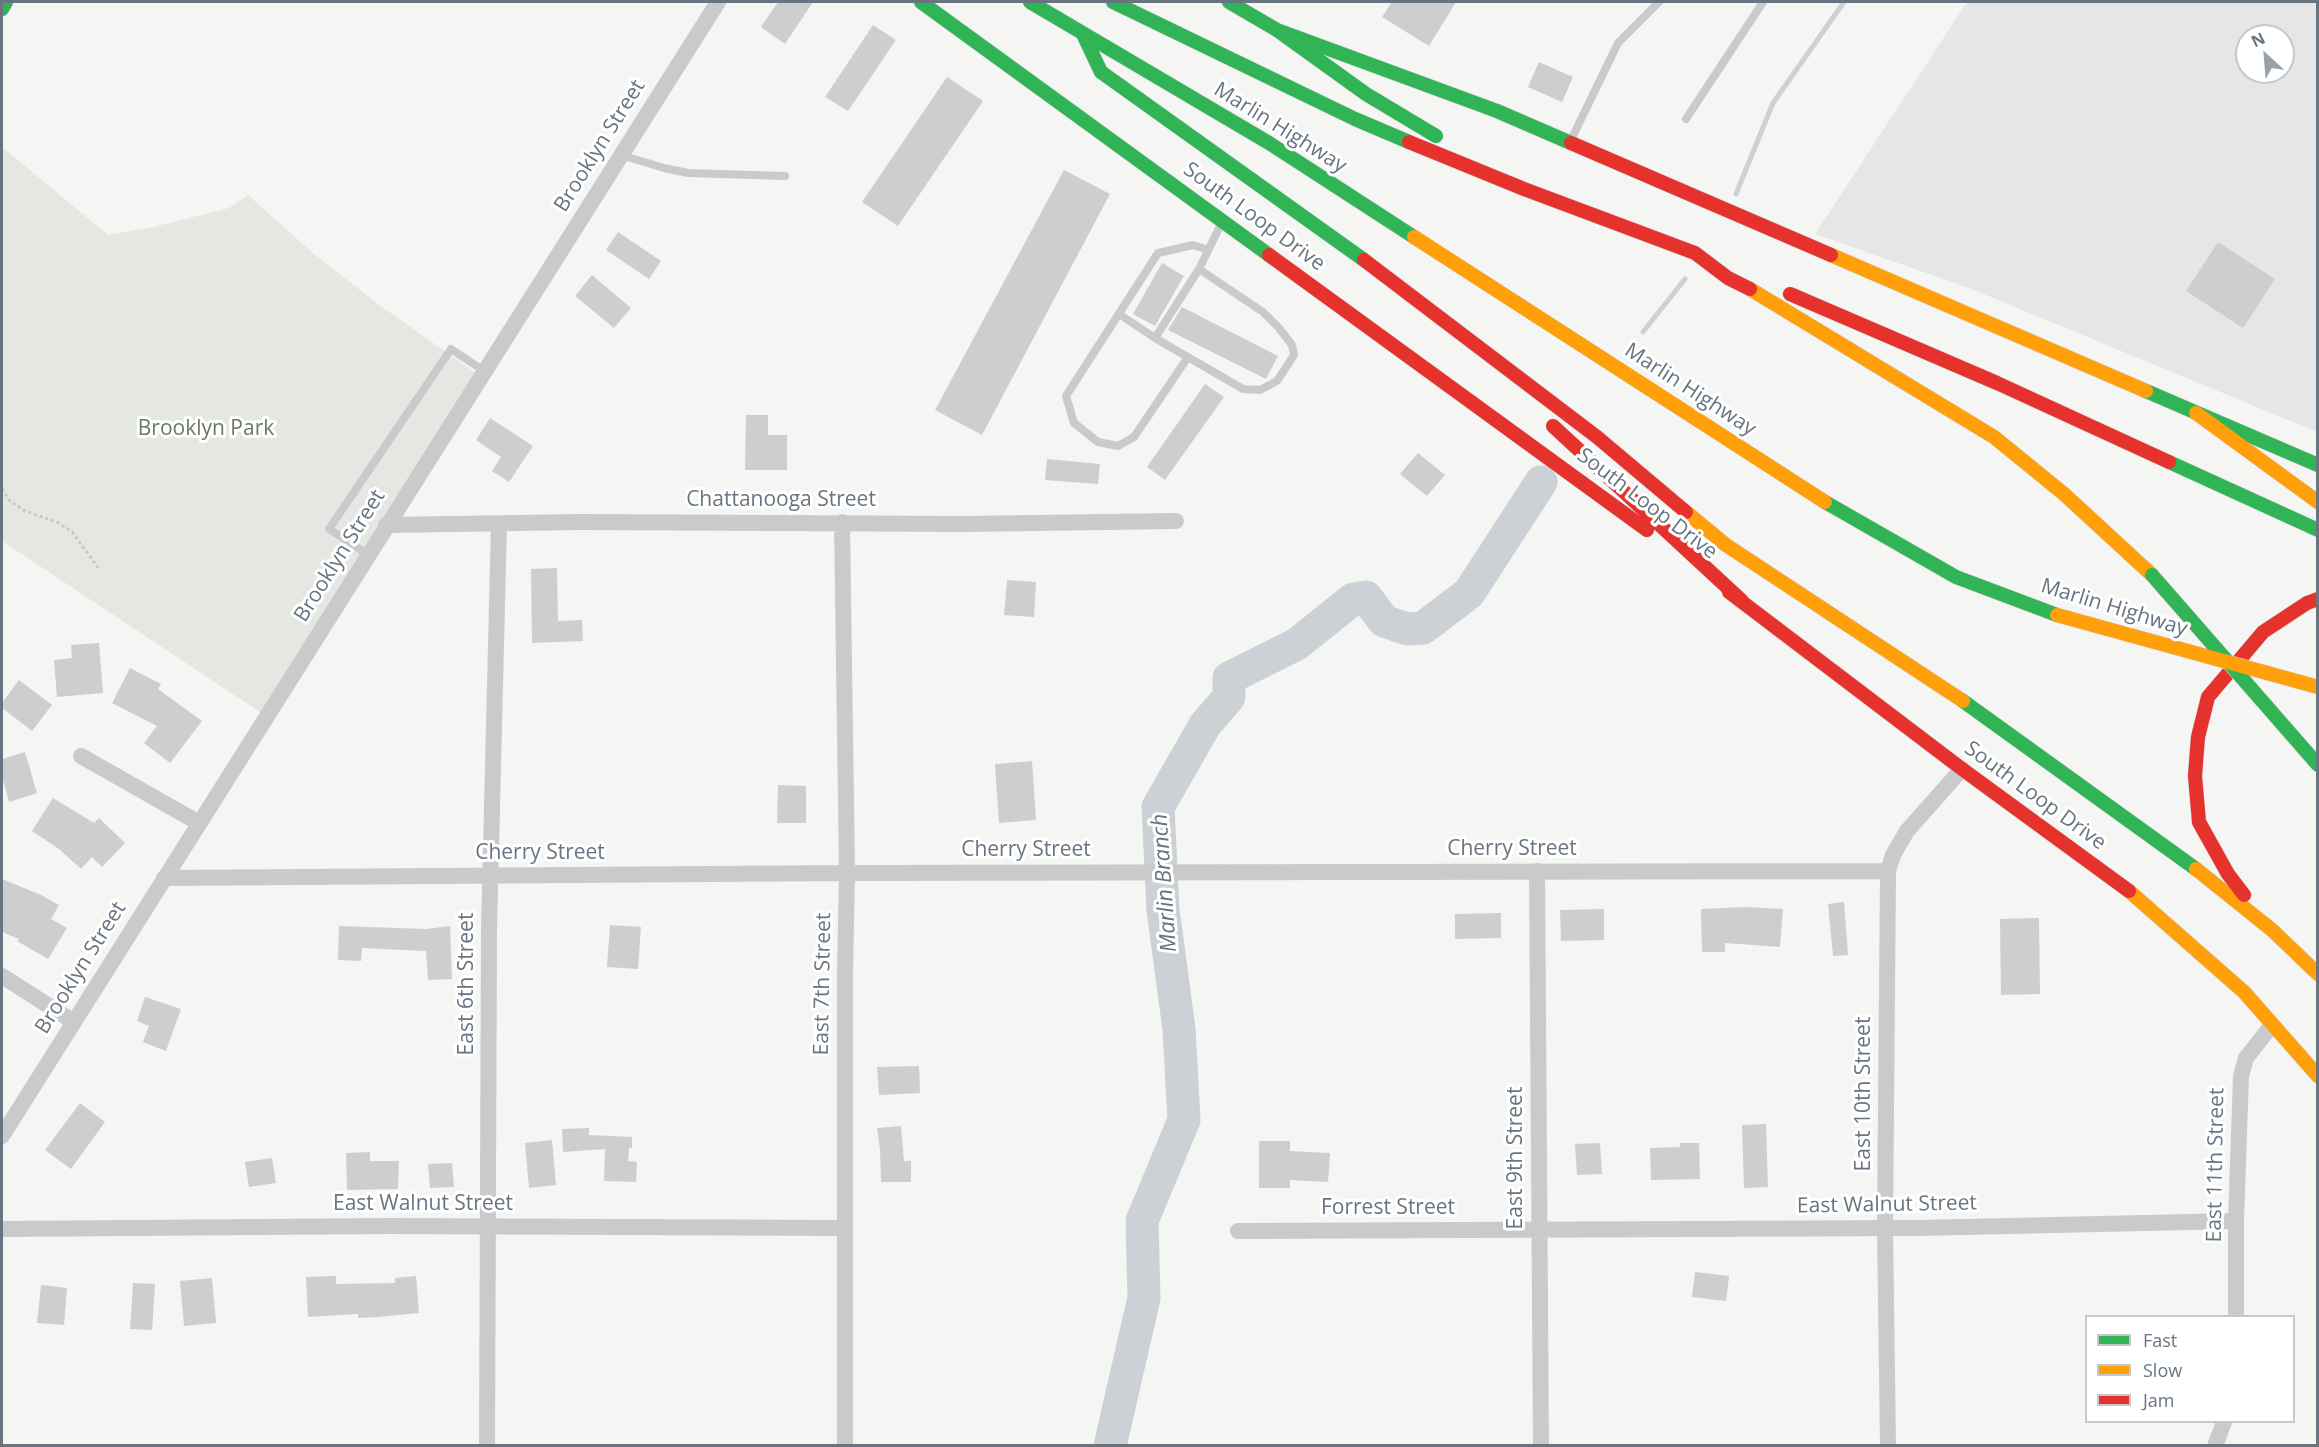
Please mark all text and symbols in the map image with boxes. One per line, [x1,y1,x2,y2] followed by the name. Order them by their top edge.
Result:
[2235,24,2295,84] north arrow
[2247,27,2269,52] text: N
[549,75,651,217] street label: Brooklyn Street
[1209,77,1351,179] street label: Marlin Highway
[1178,157,1330,277] street label: South Loop Drive
[1620,338,1760,442] street label: Marlin Highway
[138,416,274,442] park label: Brooklyn Park
[1572,443,1722,565] street label: South Loop Drive
[289,485,391,627] street label: Brooklyn Street
[686,487,876,513] street label: Chattanooga Street
[2038,574,2190,642] street label: Marlin Highway
[1959,736,2111,856] street label: South Loop Drive
[1147,813,1183,953] water label: Marlin Branch
[1447,836,1577,862] street label: Cherry Street
[961,837,1091,863] street label: Cherry Street
[475,840,605,866] street label: Cherry Street
[30,897,132,1039] street label: Brooklyn Street
[809,912,837,1056] street label: East 7th Street
[454,913,480,1055] street label: East 6th Street
[1851,1017,1877,1171] street label: East 10th Street
[1503,1087,1529,1229] street label: East 9th Street
[2202,1087,2230,1243] street label: East 11th Street
[333,1191,513,1217] street label: East Walnut Street
[1797,1191,1977,1219] street label: East Walnut Street
[1321,1195,1455,1221] street label: Forrest Street
[2085,1315,2295,1423] legend
[2143,1328,2177,1352] text: Fast
[2143,1358,2182,1382] text: Slow
[2143,1388,2175,1412] text: Jam

